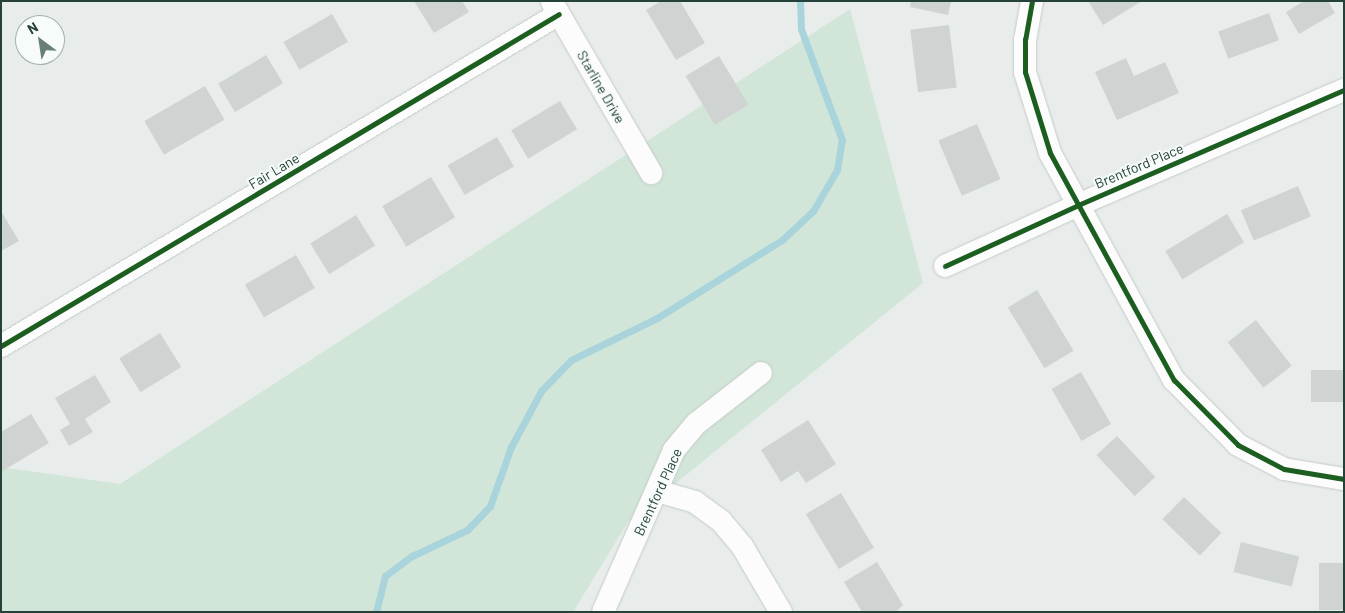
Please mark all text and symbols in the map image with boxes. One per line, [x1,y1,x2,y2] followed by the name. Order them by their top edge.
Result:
[15,15,65,65] north arrow
[24,18,41,37] text: N
[573,48,629,126] street label: Starline Drive
[1092,140,1186,192] street label: Brentford Place
[246,149,302,193] street label: Fair Lane
[630,446,686,538] street label: Brentford Place

